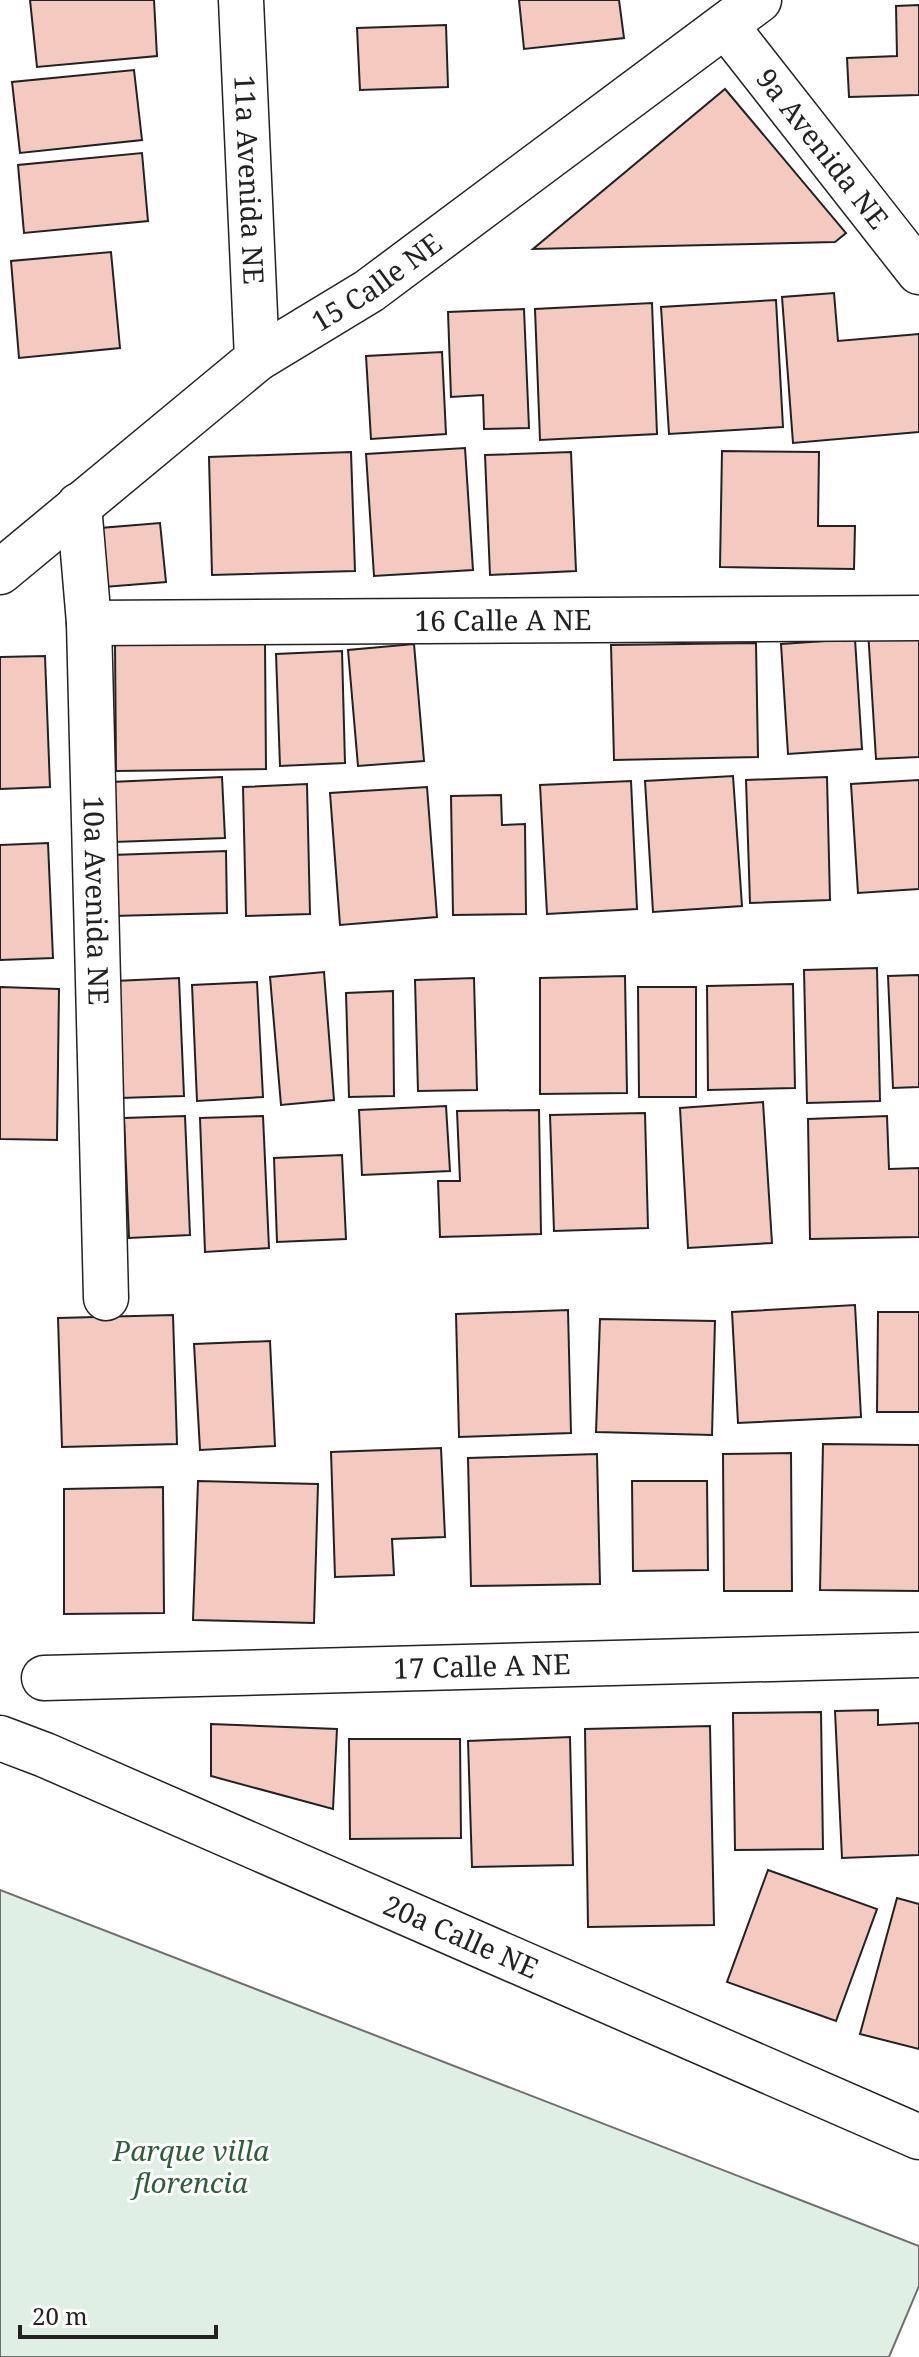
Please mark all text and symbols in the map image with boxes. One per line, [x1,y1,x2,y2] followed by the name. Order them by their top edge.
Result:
[748,60,898,236] street label: 9a Avenida NE
[226,74,274,285] street label: 11a Avenida NE
[304,223,449,340] street label: 15 Calle NE
[414,600,592,639] street label: 16 Calle A NE
[75,795,119,1006] street label: 10a Avenida NE
[393,1644,571,1687] street label: 17 Calle A NE
[378,1885,545,1986] street label: 20a Calle NE
[112,2131,270,2201] park label: Parque villa florencia
[20,2289,216,2339] scale bar
[32,2299,88,2332] text: 20 m

